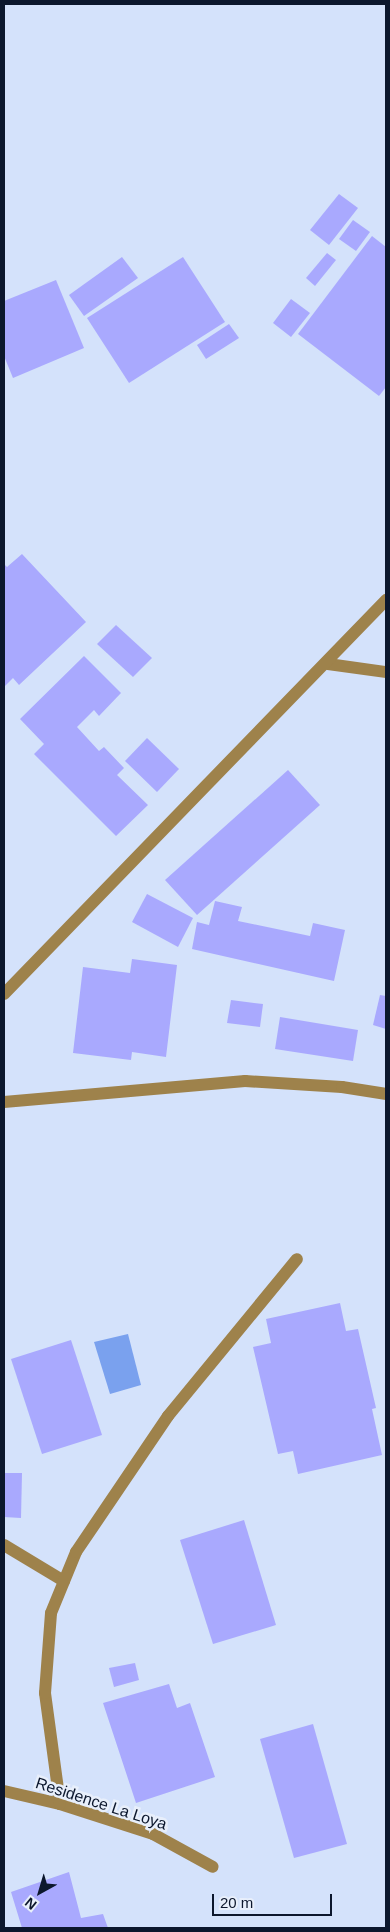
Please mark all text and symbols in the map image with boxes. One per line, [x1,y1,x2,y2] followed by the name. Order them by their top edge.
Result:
[33,1774,169,1834] street label: Residence La Loya
[15,1867,65,1917] north arrow
[215,1884,335,1916] scale bar
[22,1894,40,1913] text: N
[220,1894,253,1911] text: 20 m

